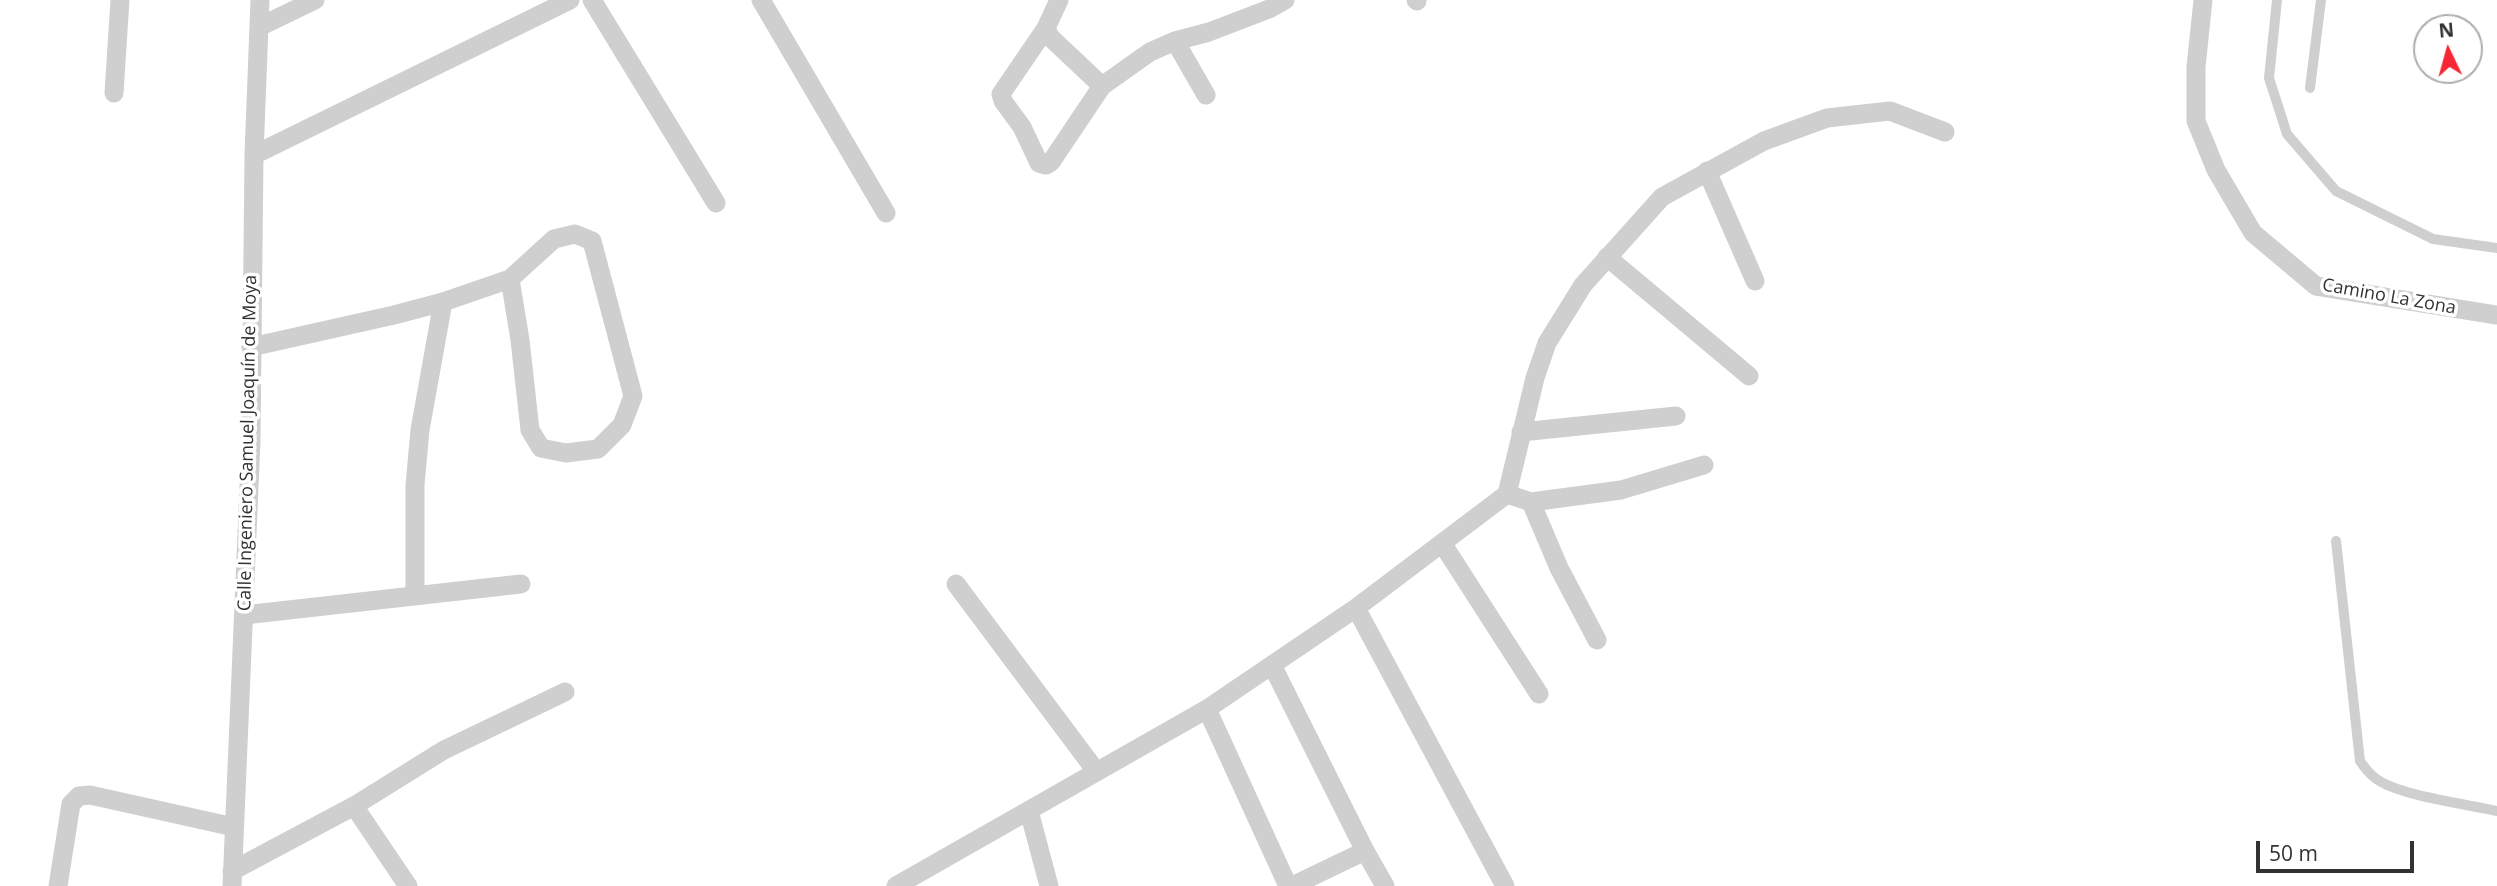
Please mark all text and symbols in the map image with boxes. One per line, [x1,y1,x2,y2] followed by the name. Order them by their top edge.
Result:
[2413,14,2483,84] north arrow
[2438,16,2455,44] text: N
[234,275,262,611] street label: Calle Ingeniero Samuel Joaquín de Moya
[2320,275,2458,319] street label: Camino La Zona
[2259,826,2416,870] scale bar
[2269,839,2318,867] text: 50 m

